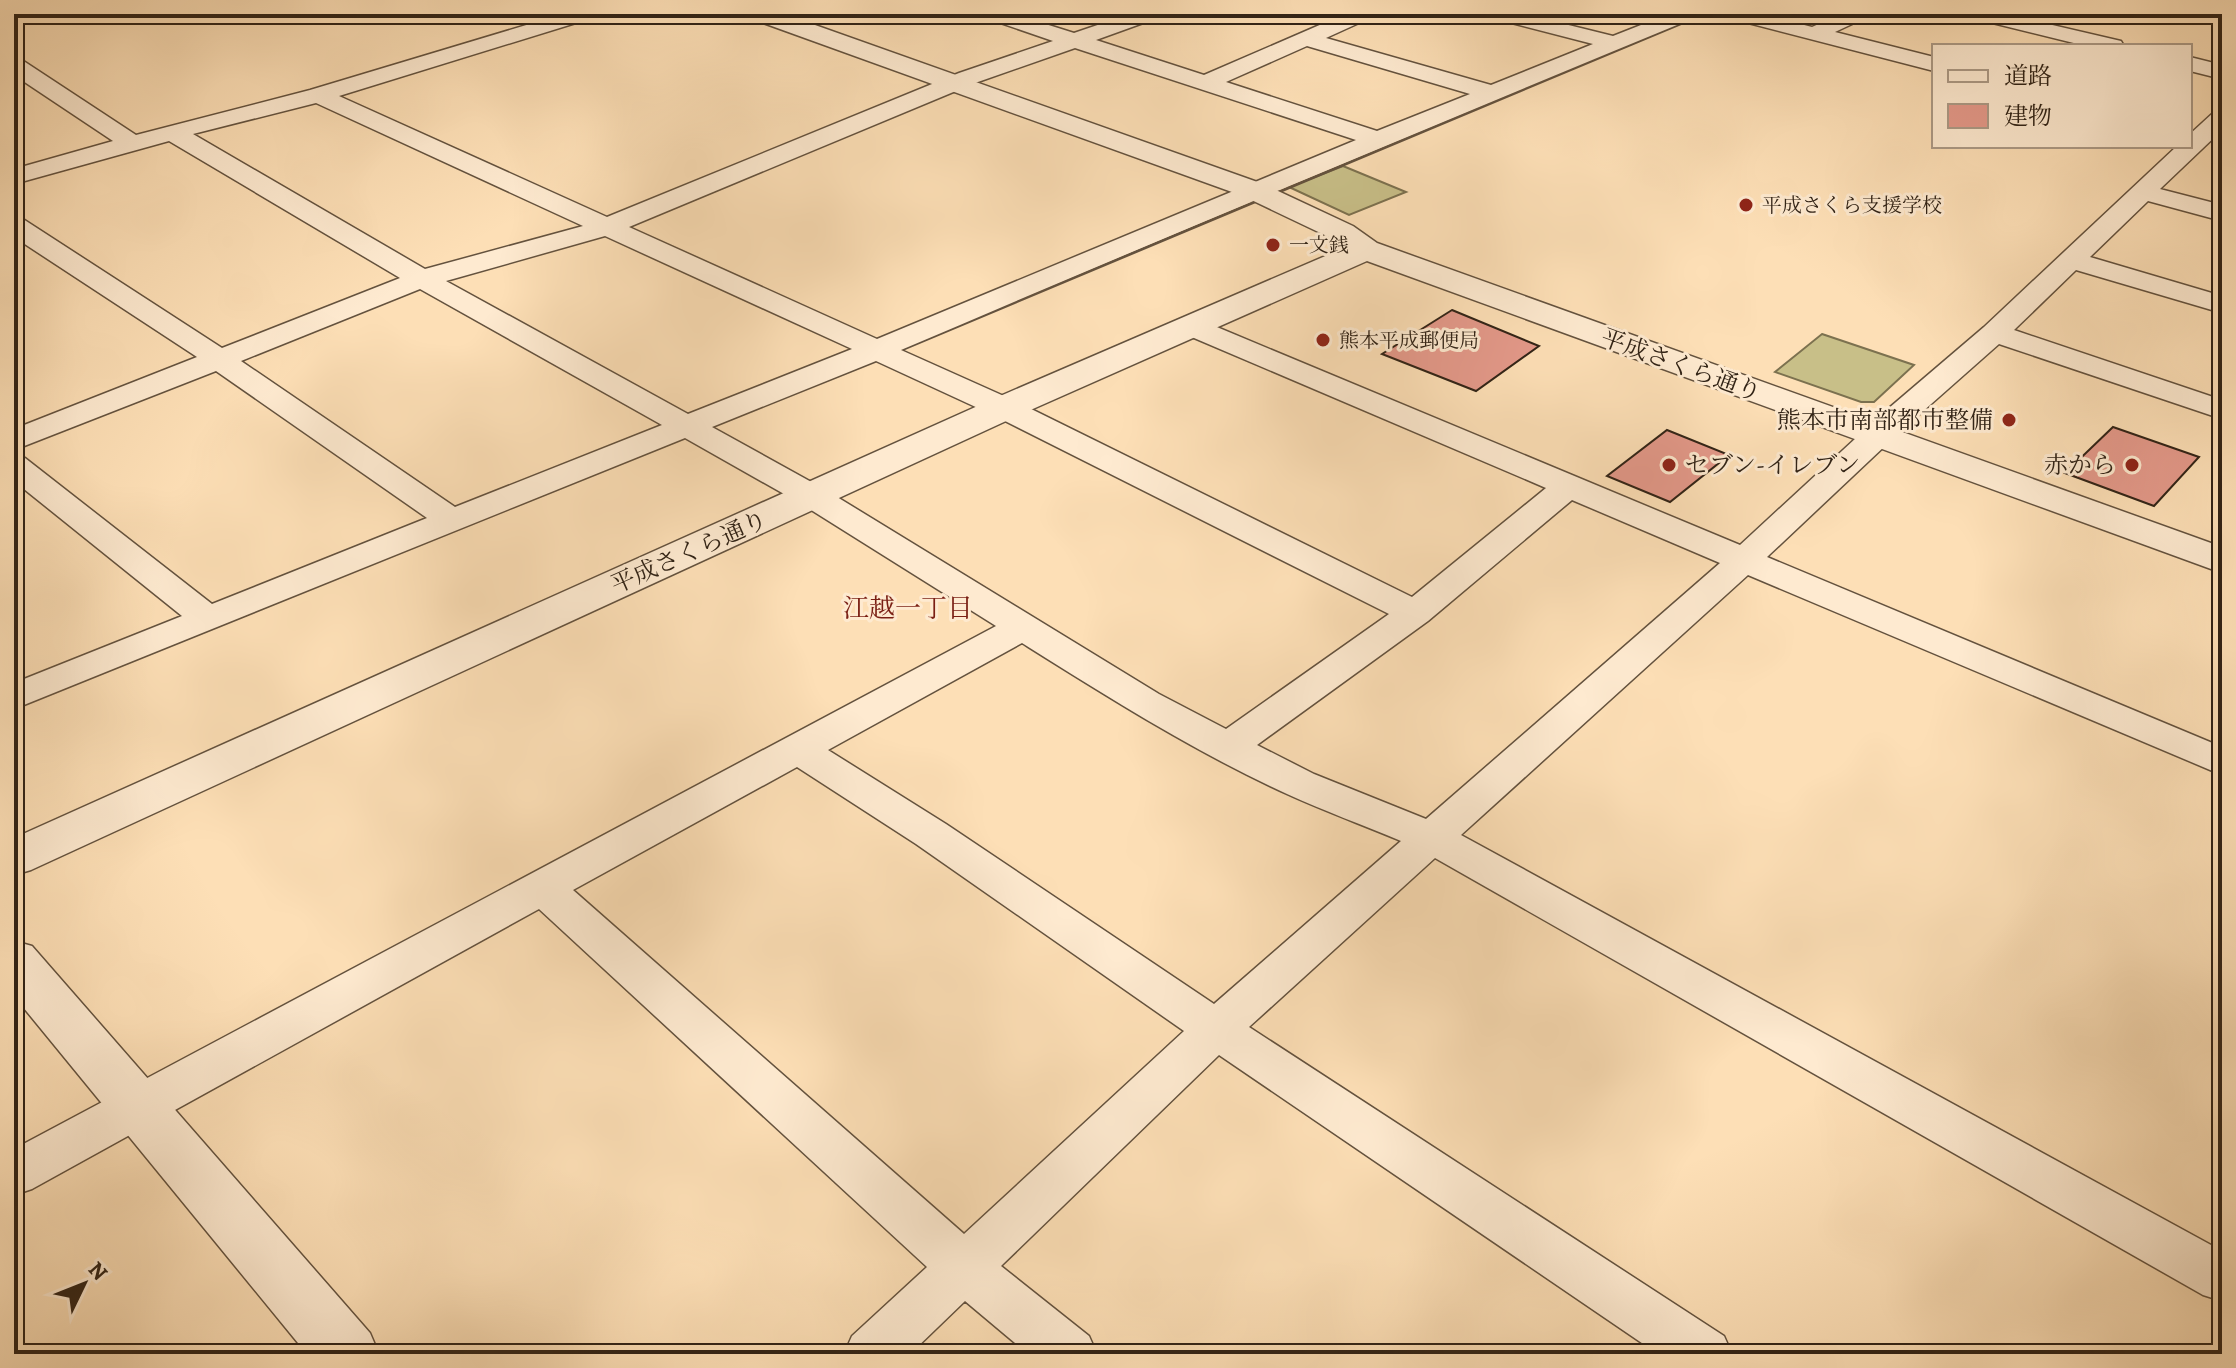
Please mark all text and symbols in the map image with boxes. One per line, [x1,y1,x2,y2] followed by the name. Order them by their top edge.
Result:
[1932,44,2192,148] legend
[2004,60,2052,92] text: 道路
[2004,100,2052,132] text: 建物
[1762,192,1942,219] place label: 平成さくら支援学校
[1737,196,1755,214] marker: 平成さくら支援学校
[1289,232,1349,259] place label: 一文銭
[1264,236,1282,254] marker: 一文銭
[1597,321,1765,409] street label: 平成さくら通り
[1339,327,1479,354] place label: 熊本平成郵便局
[1314,331,1332,349] marker: 熊本平成郵便局
[1777,404,1993,436] place label: 熊本市南部都市整備
[2000,411,2018,429] marker: 熊本市南部都市整備
[1685,449,1860,481] place label: セブン-イレブン
[2044,449,2116,481] place label: 赤から
[1660,456,1678,474] marker: セブン-イレブン
[2123,456,2141,474] marker: 赤から
[606,503,772,601] street label: 平成さくら通り
[843,591,973,626] district label: 江越一丁目
[44,1244,124,1324] north arrow
[81,1255,114,1287] text: N

